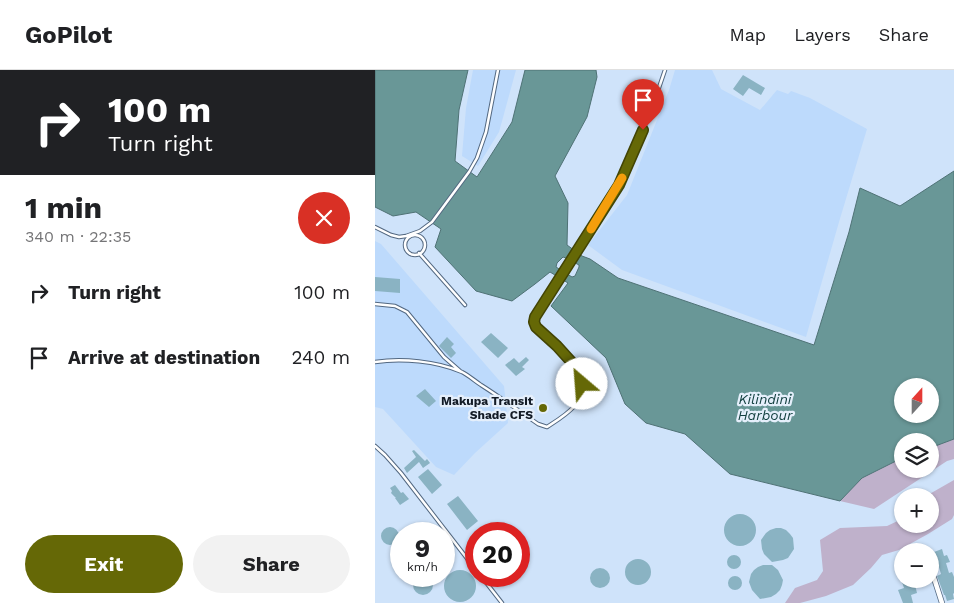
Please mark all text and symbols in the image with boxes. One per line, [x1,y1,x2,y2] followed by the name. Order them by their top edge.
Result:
[25,21,112,49] text: GoPilot
[729,24,766,45] text: Map
[794,24,851,45] text: Layers
[879,24,929,45] text: Share
[622,79,664,130] pin
[629,86,657,114] icon: arrive
[108,89,211,131] text: 100 m
[25,90,90,155] icon: right
[108,131,213,156] text: Turn right
[25,190,102,225] text: 1 min
[298,192,350,244] button: close
[25,227,131,246] text: 340 m · 22:35
[25,279,53,307] icon: right
[68,281,161,304] text: Turn right
[294,281,350,304] text: 100 m
[25,344,53,372] icon: arrive
[68,346,260,369] text: Arrive at destination
[291,346,350,369] text: 240 m
[555,357,607,409] position arrow
[894,378,939,422] north arrow
[894,378,939,588] map controls
[738,391,793,423] water label: Kilindini Harbour
[441,394,534,422] place label: Makupa Transit Shade CFS
[537,402,549,414] marker: Makupa Transit Shade CFS
[894,433,939,478] button: layers
[894,488,939,533] button: +
[465,522,530,587] speed limit sign: 20
[415,534,430,563] text: 9
[25,535,183,593] button: Exit
[193,535,350,593] button: Share
[894,543,939,588] button: −
[407,560,438,574] text: km/h

